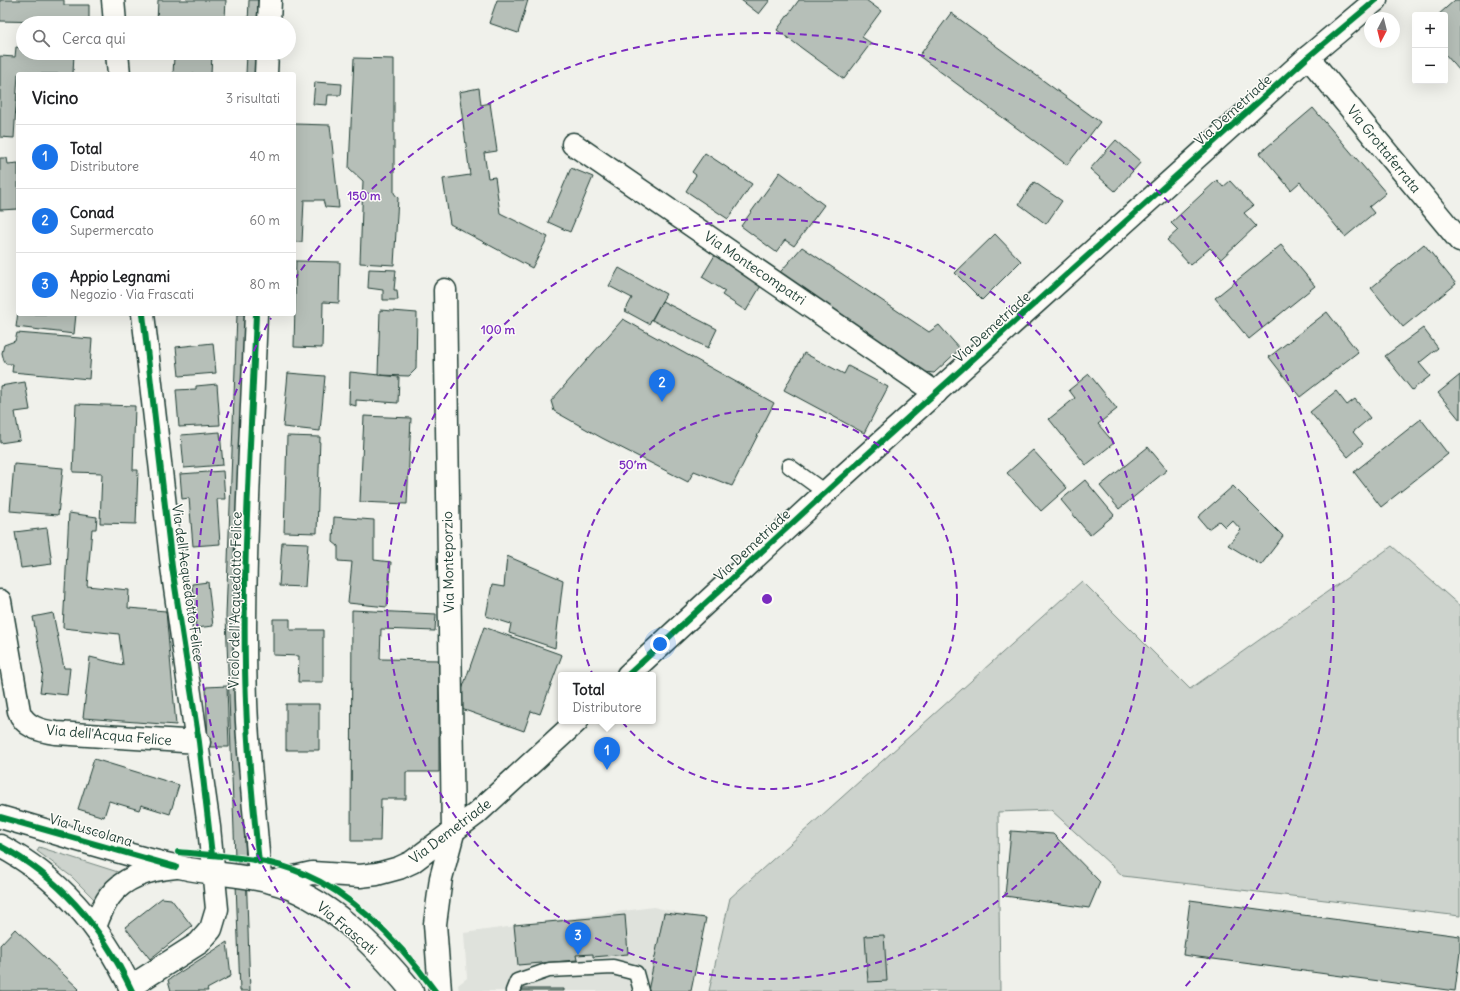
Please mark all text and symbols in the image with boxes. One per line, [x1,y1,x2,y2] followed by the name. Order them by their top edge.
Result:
[1364,12,1400,48] north arrow
[1412,12,1448,84] map controls
[1412,12,1448,48] button: +
[16,16,296,60] search box
[30,27,52,49] icon: search
[62,29,126,48] text: Cerca qui
[1412,48,1448,84] button: −
[1191,71,1275,149] street label: Via Demetriade
[32,87,78,109] text: Vicino
[226,90,280,107] text: 3 risultati
[1343,101,1425,197] street label: Via Grottaferrata
[70,139,102,158] text: Total
[42,148,48,165] text: 1
[249,148,280,165] text: 40 m
[70,158,139,175] text: Distributore
[348,188,381,203] text: 150 m
[70,203,114,222] text: Conad
[41,212,49,229] text: 2
[249,212,280,229] text: 60 m
[70,222,154,239] text: Supermercato
[701,227,809,309] street label: Via Montecompatri
[70,267,170,286] text: Appio Legnami
[41,276,49,293] text: 3
[249,276,280,293] text: 80 m
[70,286,194,303] text: Negozio · Via Frascati
[950,288,1034,366] street label: Via Demetriade
[481,322,515,337] text: 100 m
[649,369,675,402] pin: 2
[619,457,648,472] text: 50 m
[168,503,208,663] street label: Via dell'Acquedotto Felice
[710,505,794,585] street label: Via Demetriade
[438,511,458,613] street label: Via Monteporzio
[224,512,246,688] street label: Vicolo dell'Acquedotto Felice
[760,592,774,606] centre of rings
[650,634,670,654] your location
[558,672,656,724] popup
[572,680,605,699] text: Total
[572,699,642,716] text: Distributore
[45,721,173,749] street label: Via dell'Acqua Felice
[594,737,620,770] pin: 1
[406,794,494,868] street label: Via Demetriade
[47,809,135,851] street label: Via Tuscolana
[313,898,381,958] street label: Via Frascati
[565,922,591,955] pin: 3

